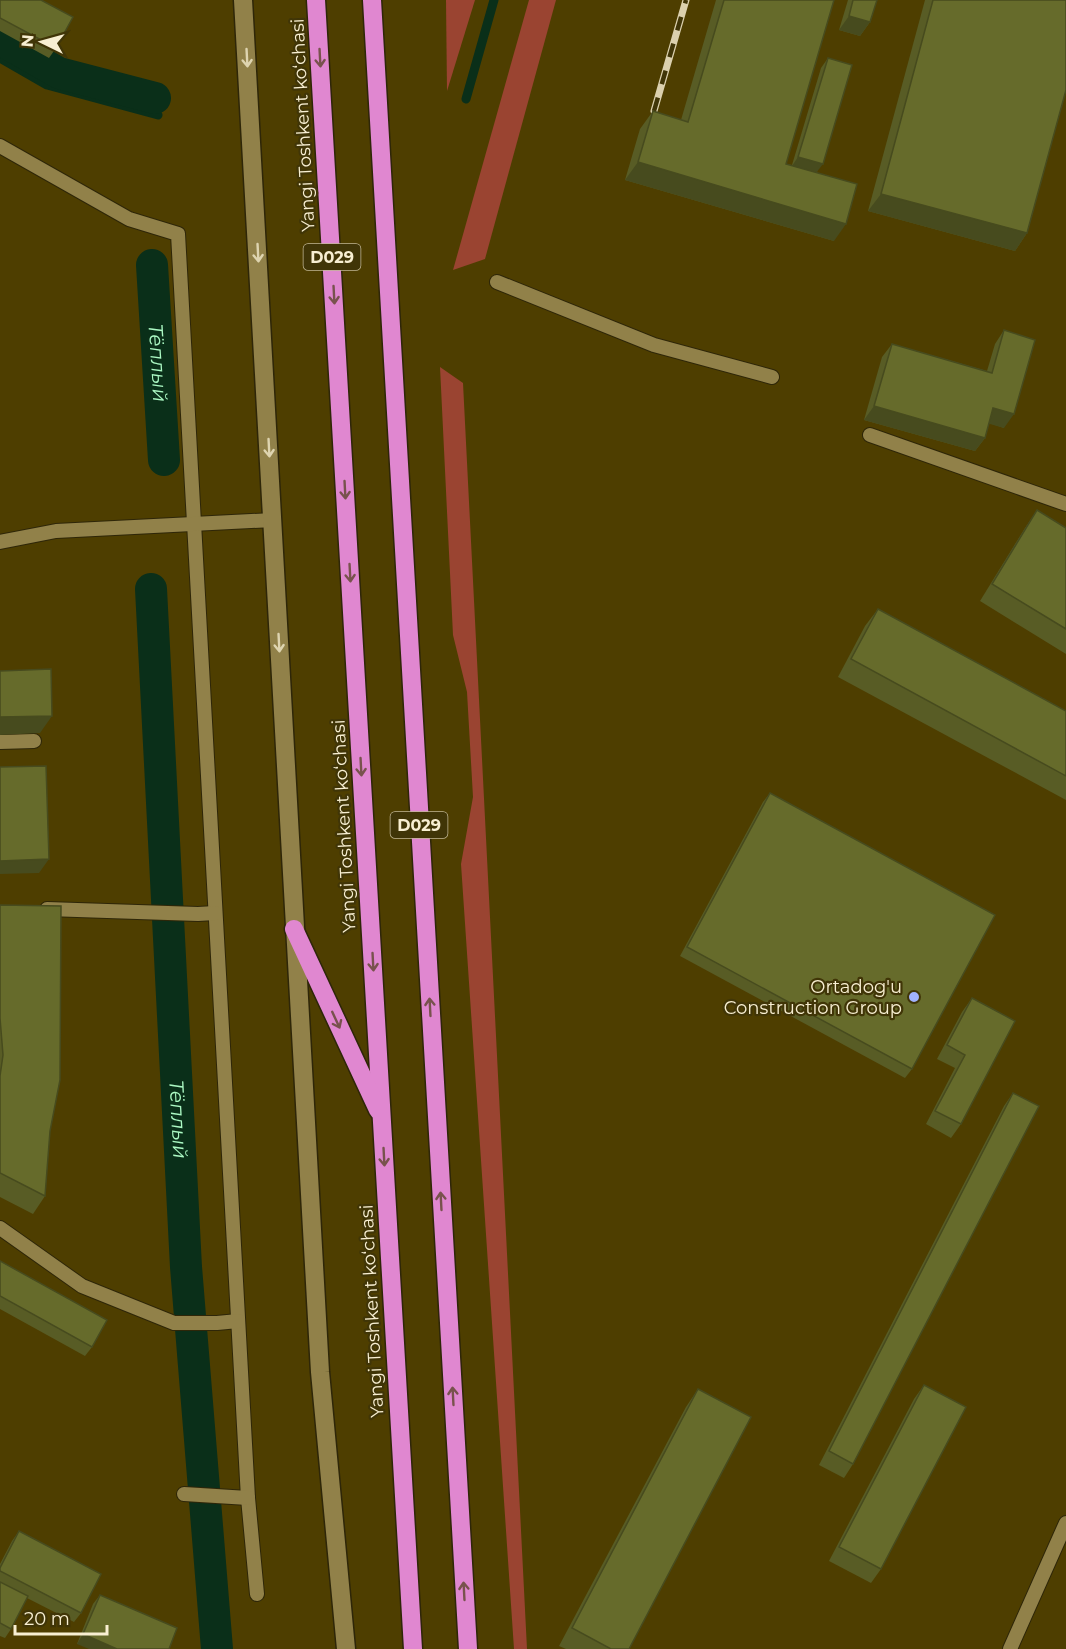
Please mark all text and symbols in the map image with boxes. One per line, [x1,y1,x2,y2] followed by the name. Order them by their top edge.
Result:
[12,12,72,72] north arrow
[286,18,320,232] street label: Yangi Toshkent ko‘chasi
[18,33,38,48] text: N
[242,48,253,68] one-way arrow
[315,48,326,68] one-way arrow
[253,243,264,263] one-way arrow
[304,244,360,270] road number: D029
[328,285,339,304] one-way arrow
[144,323,172,403] water label: Тёплый
[263,437,274,457] one-way arrow
[340,479,351,499] one-way arrow
[345,562,356,582] one-way arrow
[274,632,285,652] one-way arrow
[327,719,361,933] street label: Yangi Toshkent ko‘chasi
[356,757,367,777] one-way arrow
[390,812,448,838] road number: D029
[367,951,378,971] one-way arrow
[724,976,902,1019] place label: Ortadog'u Construction Group
[907,990,921,1004] marker: Ortadog'u Construction Group
[424,997,435,1017] one-way arrow
[331,1011,343,1029] one-way arrow
[164,1079,192,1159] water label: Тёплый
[379,1146,390,1166] one-way arrow
[436,1192,447,1212] one-way arrow
[355,1204,389,1418] street label: Yangi Toshkent ko‘chasi
[447,1386,458,1406] one-way arrow
[458,1581,469,1601] one-way arrow
[15,1598,106,1636] scale bar
[24,1608,70,1630] text: 20 m

